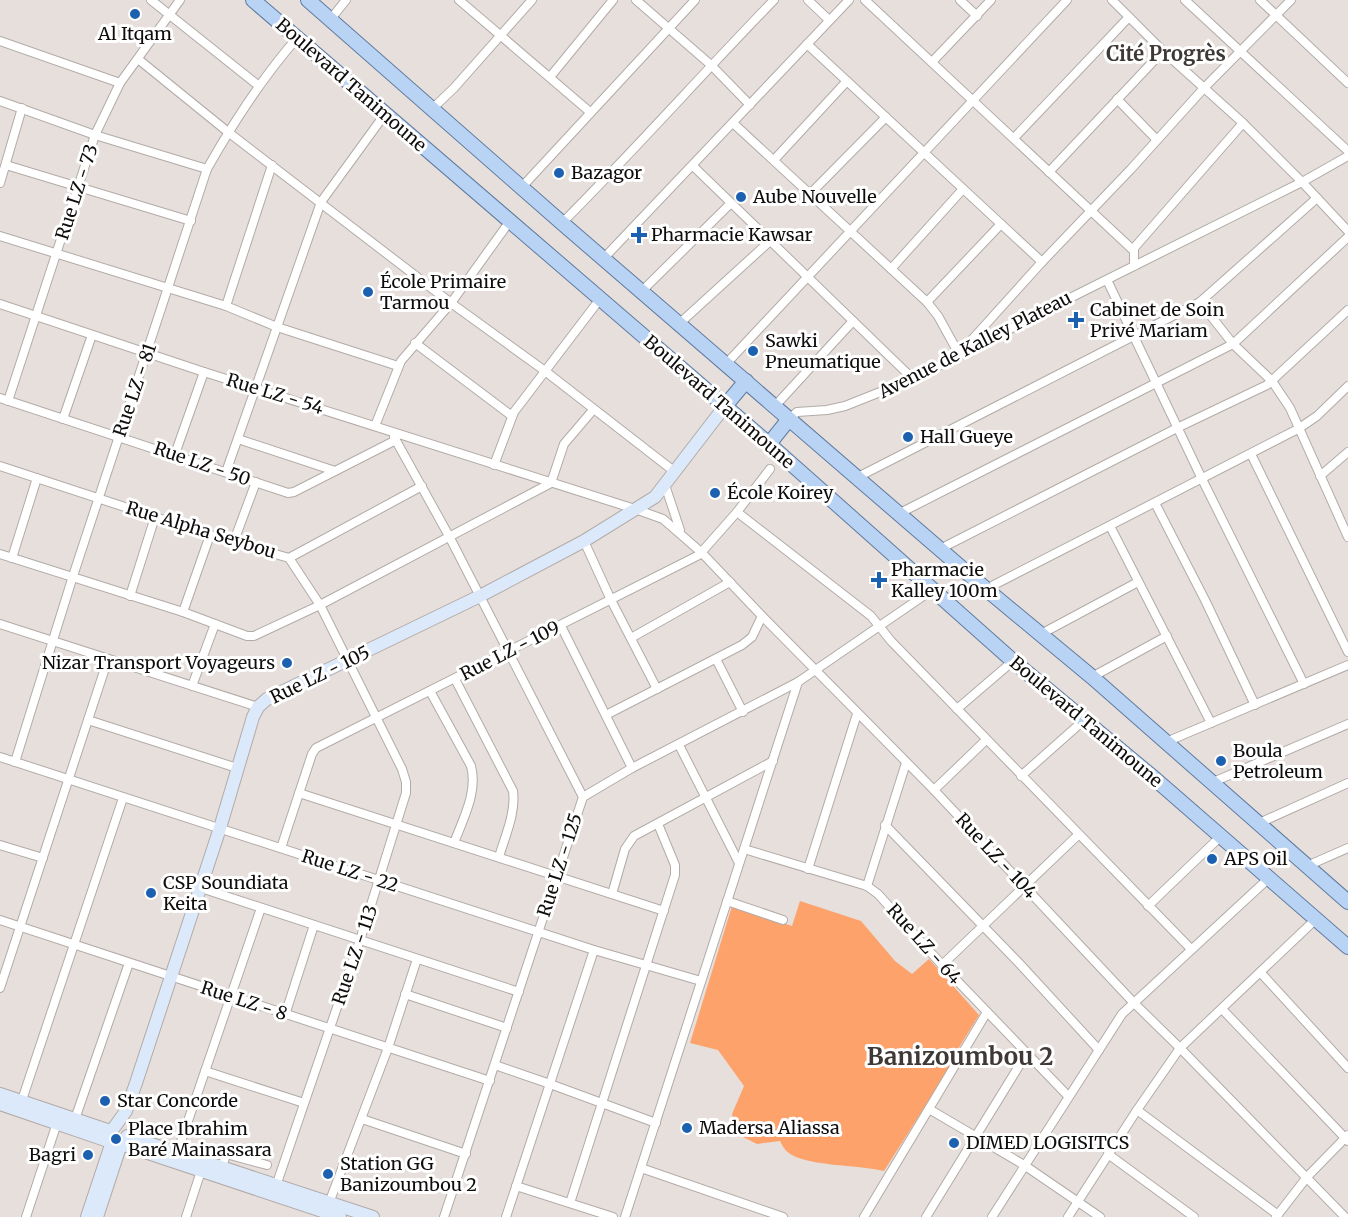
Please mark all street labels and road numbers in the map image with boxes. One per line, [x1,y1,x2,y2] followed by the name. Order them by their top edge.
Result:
[271,13,431,156] street label: Boulevard Tanimoune
[50,141,103,243] street label: Rue LZ - 73
[874,286,1075,404] street label: Avenue de Kalley Plateau
[639,330,799,473] street label: Boulevard Tanimoune
[108,340,161,440] street label: Rue LZ - 81
[224,368,326,419] street label: Rue LZ - 54
[151,436,254,491] street label: Rue LZ - 50
[123,496,279,563] street label: Rue Alpha Seybou
[456,616,563,686] street label: Rue LZ - 109
[266,641,373,709] street label: Rue LZ - 105
[1005,651,1167,792] street label: Boulevard Tanimoune
[951,808,1042,903] street label: Rue LZ - 104
[532,810,587,920] street label: Rue LZ - 125
[299,844,401,897] street label: Rue LZ - 22
[882,898,967,989] street label: Rue LZ - 64
[327,902,382,1008] street label: Rue LZ - 113
[198,976,290,1025] street label: Rue LZ - 8

